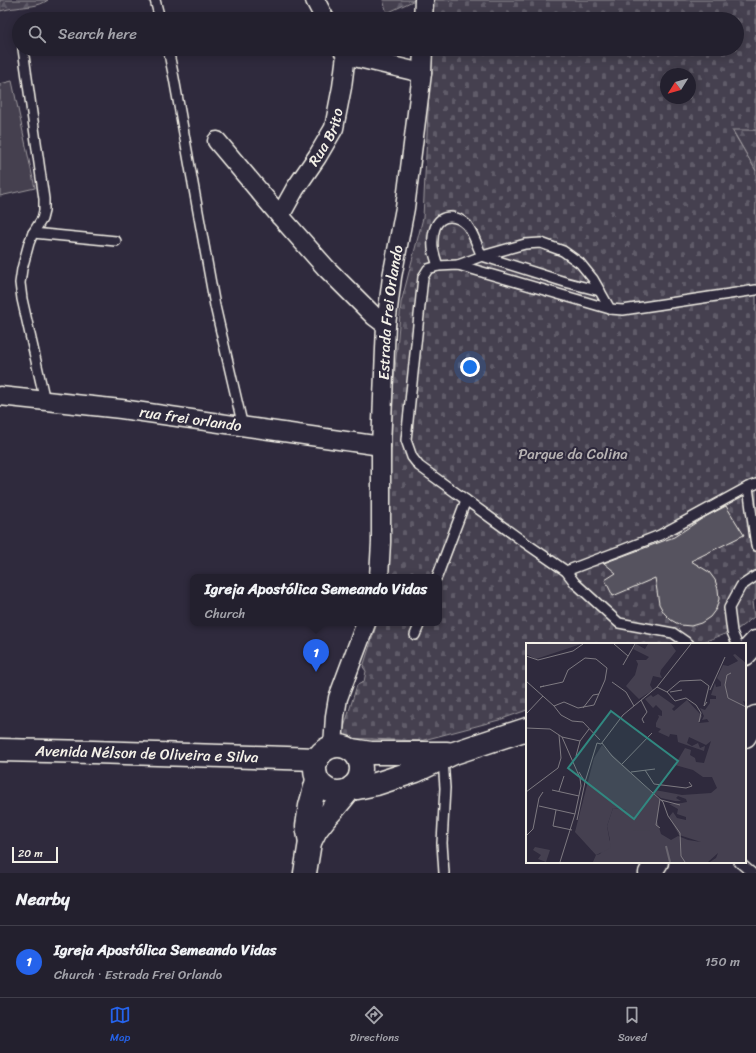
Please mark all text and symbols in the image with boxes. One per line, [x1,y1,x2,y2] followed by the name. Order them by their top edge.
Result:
[12,12,744,56] search box
[58,21,137,47] text: Search here
[26,23,48,45] icon: search
[660,68,696,104] north arrow
[301,105,351,172] street label: Rua Brito
[371,242,411,380] street label: Estrada Frei Orlando
[460,357,480,377] your location
[138,399,244,439] street label: rua frei orlando
[518,441,628,467] park label: Parque da Colina
[190,574,442,626] popup
[205,576,427,602] text: Igreja Apostólica Semeando Vidas
[205,602,245,625] text: Church
[303,639,329,672] pin: 1
[526,643,746,863] inset map
[34,738,259,770] street label: Avenida Nélson de Oliveira e Silva
[18,844,43,863] text: 20 m
[12,845,58,864] scale bar
[16,884,70,914] text: Nearby
[54,937,276,963] text: Igreja Apostólica Semeando Vidas
[26,950,32,973] text: 1
[705,950,740,973] text: 150 m
[54,963,222,986] text: Church · Estrada Frei Orlando
[109,1004,131,1047] tab: Map
[350,1004,399,1047] tab: Directions
[618,1004,647,1047] tab: Saved

